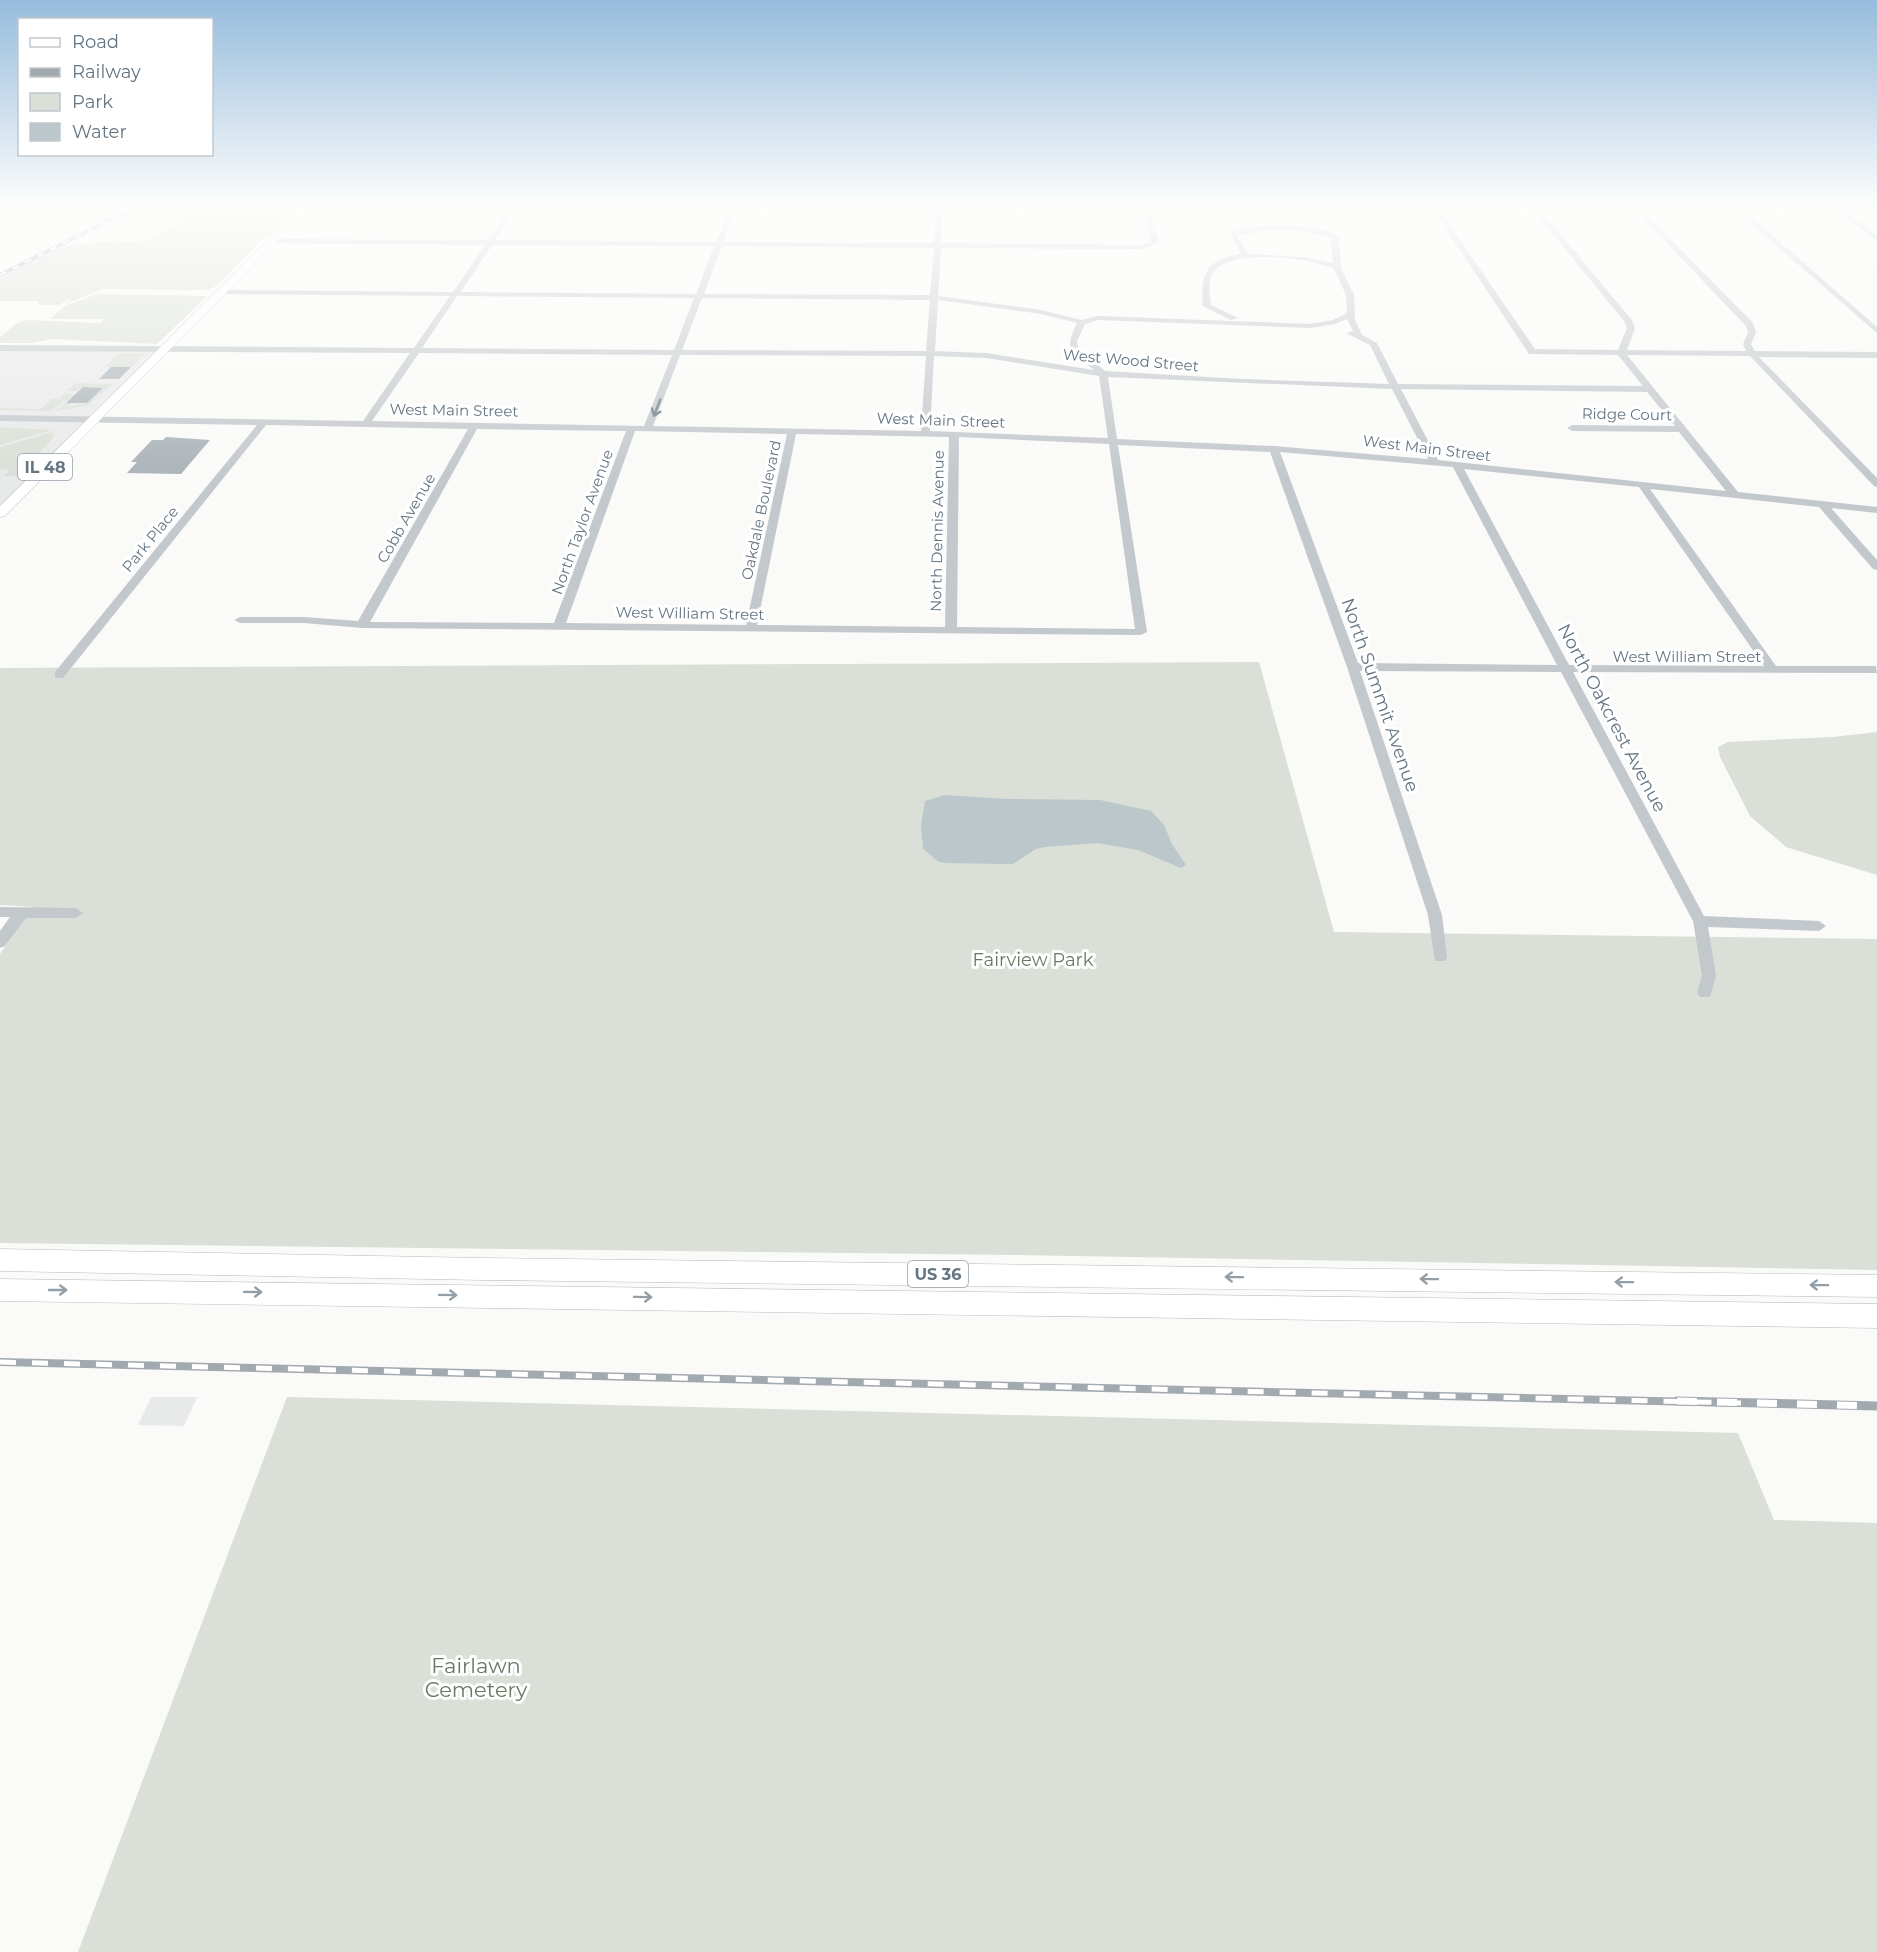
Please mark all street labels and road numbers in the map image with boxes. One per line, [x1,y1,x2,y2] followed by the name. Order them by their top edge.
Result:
[1062,345,1200,375] street label: West Wood Street
[389,399,519,421] street label: West Main Street
[1582,404,1672,424] street label: Ridge Court
[876,408,1006,432] street label: West Main Street
[1362,431,1492,465] street label: West Main Street
[737,438,785,582] street label: Oakdale Boulevard
[547,447,617,597] street label: North Taylor Avenue
[926,450,948,612] street label: North Dennis Avenue
[18,454,72,480] road number: IL 48
[373,470,439,566] street label: Cobb Avenue
[118,502,182,576] street label: Park Place
[1336,595,1424,795] street label: North Summit Avenue
[615,602,765,624] street label: West William Street
[1553,620,1671,816] street label: North Oakcrest Avenue
[1613,647,1761,666] street label: West William Street
[908,1261,968,1287] road number: US 36

